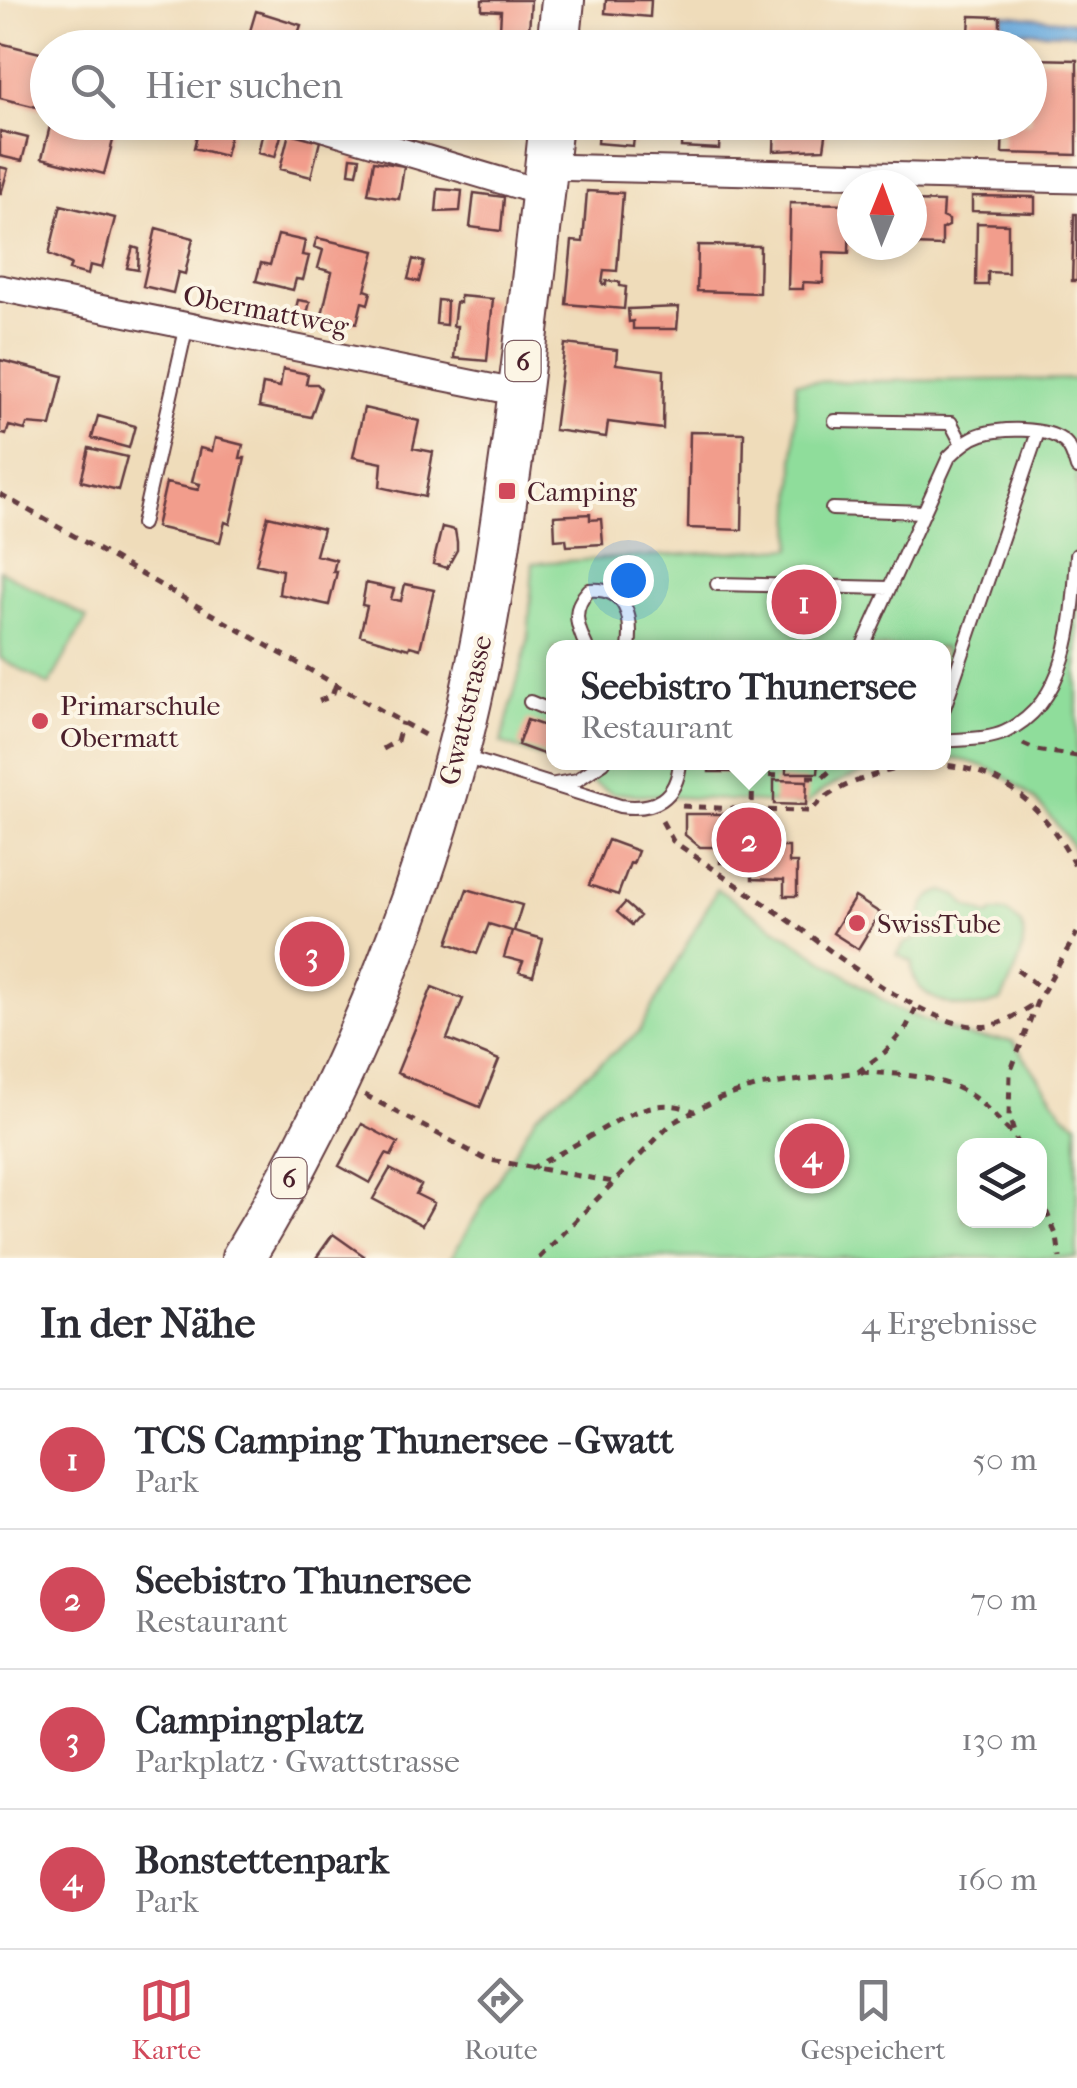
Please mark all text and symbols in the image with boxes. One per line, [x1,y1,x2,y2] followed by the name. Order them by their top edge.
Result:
[30,30,1047,140] search box
[65,58,120,113] icon: search
[145,63,343,108] text: Hier suchen
[837,170,927,260] north arrow
[180,278,352,343] street label: Obermattweg
[506,341,540,381] road number: 6
[527,475,638,508] place label: Camping
[496,480,518,502] marker: Camping
[603,555,654,606] your location
[772,564,836,640] pin: 1
[432,632,499,788] street label: Gwattstrasse
[546,640,951,770] popup
[580,664,917,709] text: Seebistro Thunersee
[60,689,220,754] place label: Primarschule Obermatt
[580,709,733,746] text: Restaurant
[29,710,51,732] marker: Primarschule Obermatt
[716,802,782,878] pin: 2
[877,907,1001,940] place label: SwissTube
[846,912,868,934] marker: SwissTube
[280,916,344,992] pin: 3
[780,1118,844,1194] pin: 4
[957,1138,1047,1228] map controls
[957,1138,1047,1228] button: layers
[272,1158,306,1198] road number: 6
[40,1299,255,1348] text: In der Nähe
[861,1305,1037,1342] text: 4 Ergebnisse
[135,1418,674,1463] text: TCS Camping Thunersee - Gwatt
[67,1441,78,1478] text: 1
[972,1441,1037,1478] text: 50 m
[135,1463,199,1500] text: Park
[135,1558,471,1603] text: Seebistro Thunersee
[64,1581,81,1618] text: 2
[971,1581,1037,1618] text: 70 m
[135,1603,288,1640] text: Restaurant
[135,1698,364,1743] text: Campingplatz
[66,1721,79,1758] text: 3
[961,1721,1037,1758] text: 130 m
[135,1743,460,1780] text: Parkplatz · Gwattstrasse
[135,1838,389,1883] text: Bonstettenpark
[63,1861,82,1898] text: 4
[957,1861,1037,1898] text: 160 m
[135,1883,199,1920] text: Park
[132,1973,201,2066] tab: Karte
[464,1973,538,2066] tab: Route
[801,1973,945,2066] tab: Gespeichert

